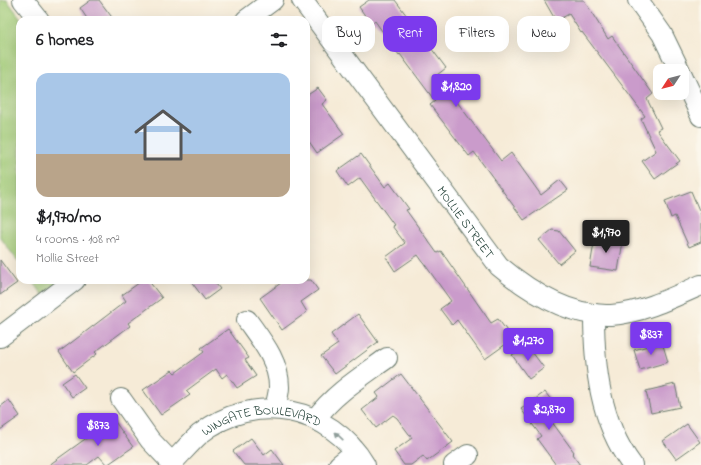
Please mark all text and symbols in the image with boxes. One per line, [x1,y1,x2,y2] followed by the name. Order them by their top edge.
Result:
[322,16,375,52] chip: Buy
[383,16,437,52] chip: Rent
[445,16,509,52] chip: Filters
[517,16,570,52] chip: New
[36,28,94,53] text: 6 homes
[268,29,290,51] icon: filters
[653,64,689,100] north arrow
[653,64,689,100] map controls
[423,74,489,108] pin: $1,820
[440,77,472,96] text: $1,820
[127,99,199,171] icon: home
[432,182,499,264] street label: MOLLIE STREET
[36,205,101,230] text: $1,970/mo
[573,220,639,254] pin: $1,970
[591,223,621,242] text: $1,970
[36,230,120,249] text: 4 rooms · 108 m²
[36,249,99,268] text: Mollie Street
[627,322,675,356] pin: $837
[639,325,663,344] text: $837
[495,328,561,362] pin: $1,270
[512,331,544,350] text: $1,270
[516,397,582,431] pin: $2,870
[533,400,565,419] text: $2,870
[198,401,324,441] street label: WINGATE BOULEVARD
[74,413,122,447] pin: $873
[86,416,110,435] text: $873
[334,431,344,441] one-way arrow

